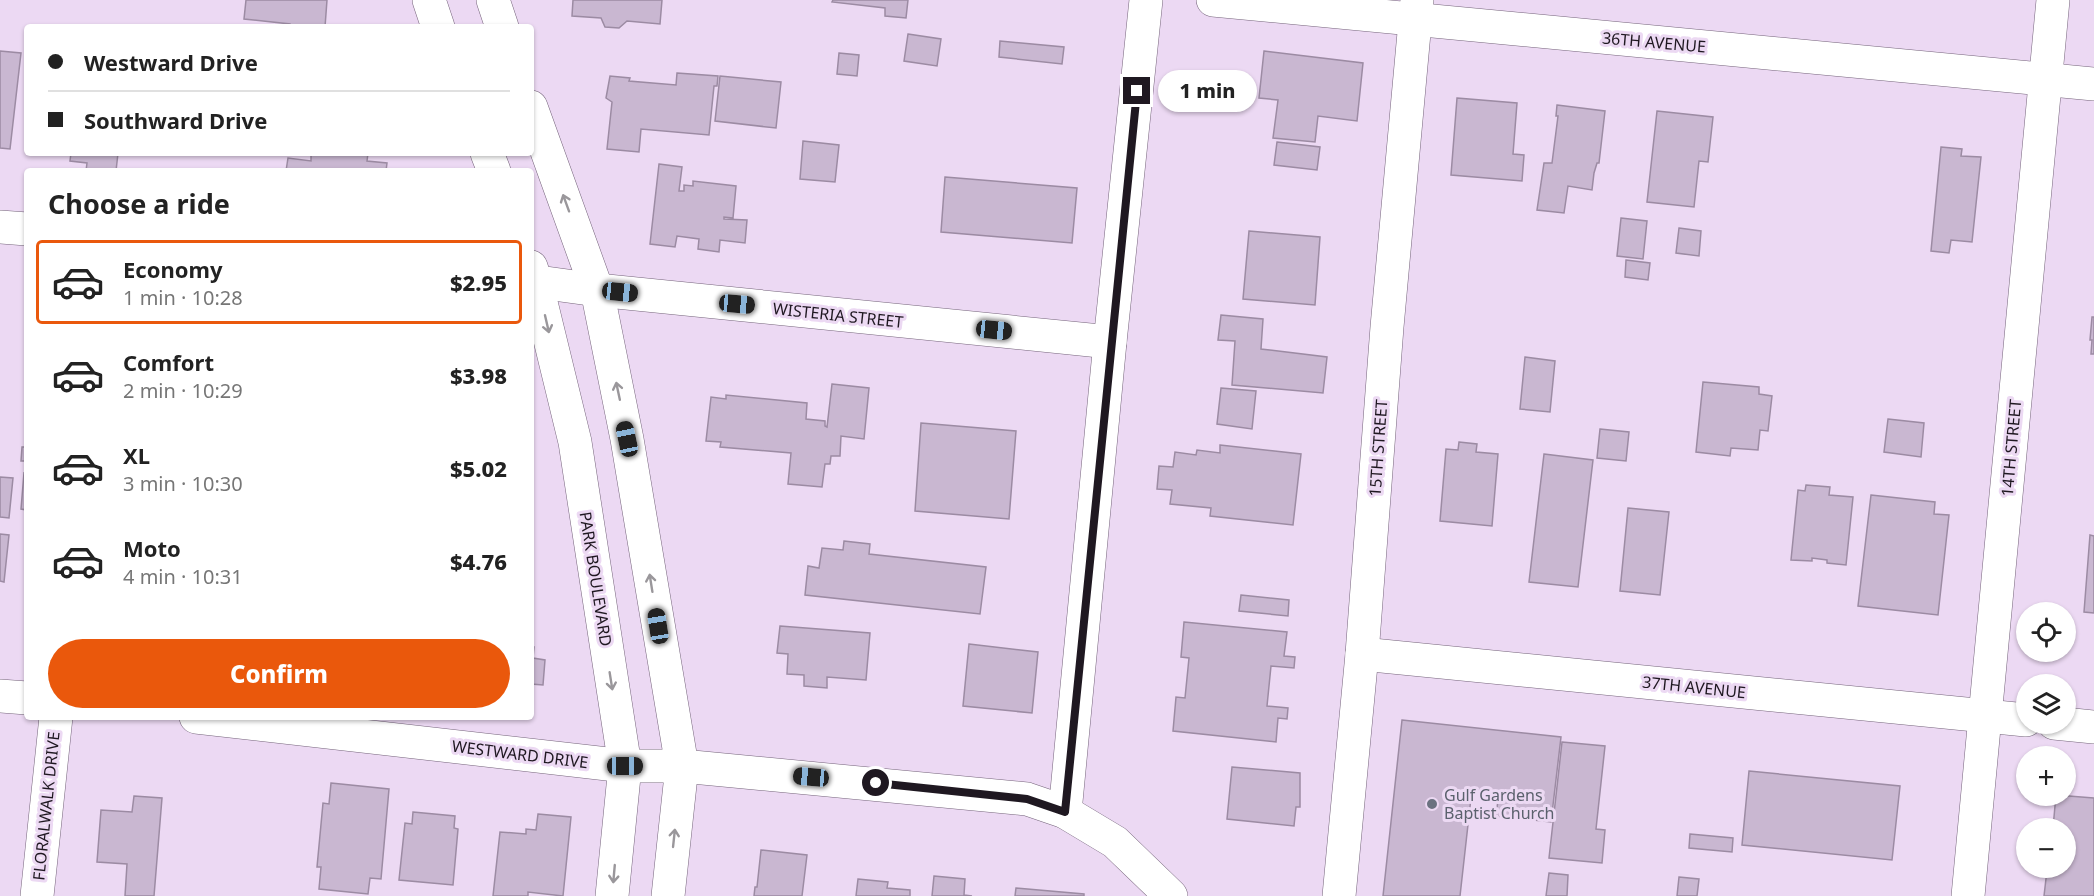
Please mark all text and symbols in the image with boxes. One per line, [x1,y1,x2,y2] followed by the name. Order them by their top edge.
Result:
[1601,27,1707,57] street label: 36TH AVENUE
[84,47,258,77] text: Westward Drive
[1158,70,1257,112] callout: 1 min
[1123,77,1150,104] route end
[1180,77,1235,104] text: 1 min
[84,105,267,135] text: Southward Drive
[48,185,230,222] text: Choose a ride
[559,194,570,213] one-way arrow
[123,254,222,284] text: Economy
[51,255,105,309] icon: car
[450,267,507,297] text: $2.95
[601,281,639,303] car
[123,284,243,311] text: 1 min · 10:28
[718,293,756,315] car
[772,297,904,333] street label: WISTERIA STREET
[541,314,553,333] one-way arrow
[975,319,1013,341] car
[123,347,214,377] text: Comfort
[51,348,105,402] icon: car
[450,360,507,390] text: $3.98
[123,377,243,404] text: 2 min · 10:29
[611,381,623,400] one-way arrow
[1364,398,1392,497] street label: 15TH STREET
[1996,398,2026,498] street label: 14TH STREET
[614,420,640,458] car
[123,440,150,470] text: XL
[51,441,105,495] icon: car
[450,453,507,483] text: $5.02
[123,470,243,497] text: 3 min · 10:30
[575,510,617,648] street label: PARK BOULEVARD
[123,533,181,563] text: Moto
[51,534,105,588] icon: car
[450,546,507,576] text: $4.76
[123,563,243,590] text: 4 min · 10:31
[645,573,656,593] one-way arrow
[2016,602,2076,878] map controls
[2016,602,2076,662] button: locate
[646,607,670,645] car
[48,639,510,708] button: Confirm
[606,670,617,690] one-way arrow
[1641,671,1747,703] street label: 37TH AVENUE
[2016,674,2076,734] button: layers
[27,730,65,882] street label: FLORALWALK DRIVE
[451,735,589,773] street label: WESTWARD DRIVE
[2016,746,2076,806] button: +
[607,757,643,775] car
[792,766,830,788] car
[862,769,889,796] route start
[1444,784,1554,824] place label: Gulf Gardens Baptist Church
[1425,797,1439,811] marker: Gulf Gardens Baptist Church
[2016,818,2076,878] button: −
[669,828,680,848] one-way arrow
[608,864,619,883] one-way arrow

